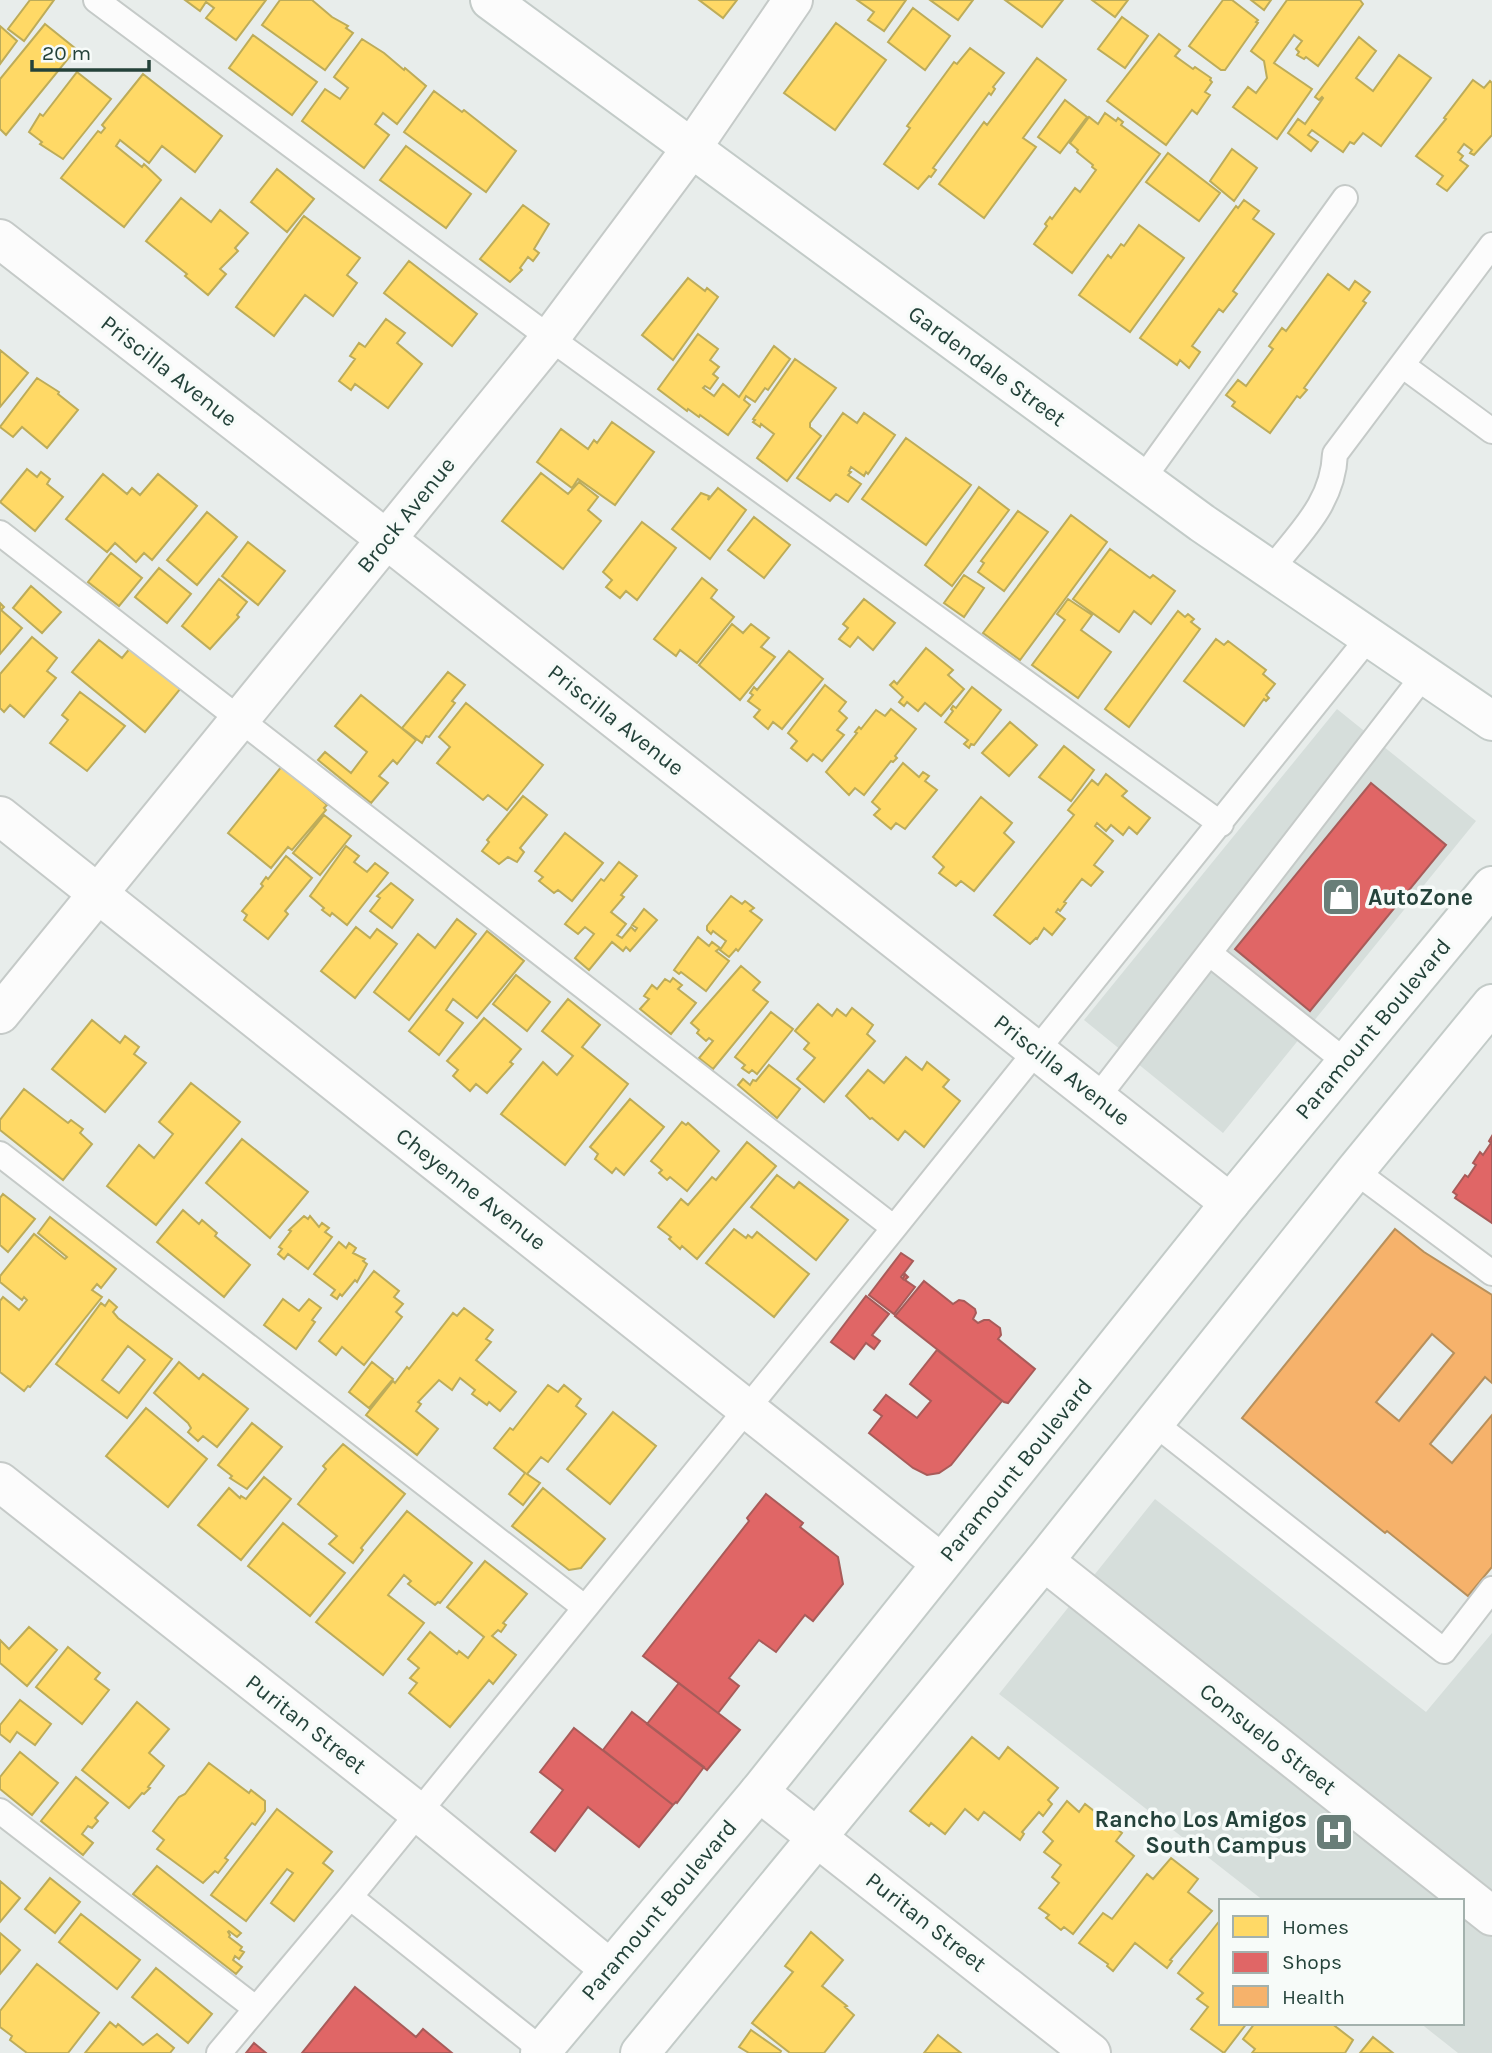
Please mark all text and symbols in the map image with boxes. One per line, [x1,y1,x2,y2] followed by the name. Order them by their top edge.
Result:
[32,28,149,72] scale bar
[42,41,91,65] text: 20 m
[903,300,1071,432] street label: Gardendale Street
[96,309,242,433] street label: Priscilla Avenue
[351,452,461,578] street label: Brock Avenue
[543,658,689,782] street label: Priscilla Avenue
[1320,876,1362,918] shop icon: AutoZone
[1368,884,1473,911] place label: AutoZone
[1290,933,1456,1125] street label: Paramount Boulevard
[989,1008,1135,1132] street label: Priscilla Avenue
[391,1122,551,1256] street label: Cheyenne Avenue
[934,1373,1098,1567] street label: Paramount Boulevard
[240,1669,372,1780] street label: Puritan Street
[1194,1677,1342,1801] street label: Consuelo Street
[1094,1806,1307,1859] place label: Rancho Los Amigos South Campus
[1313,1811,1355,1853] hospital icon: Rancho Los Amigos South Campus
[576,1814,742,2006] street label: Paramount Boulevard
[860,1867,992,1978] street label: Puritan Street
[1219,1899,1464,2025] legend
[1282,1915,1349,1939] text: Homes
[1282,1950,1342,1974] text: Shops
[1282,1985,1345,2009] text: Health

